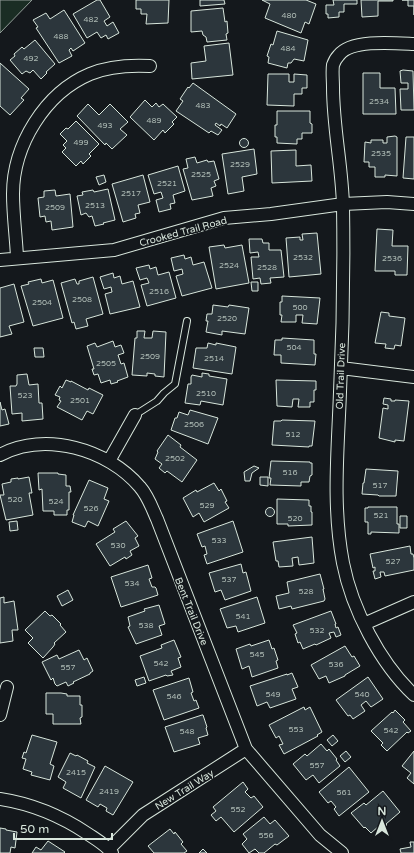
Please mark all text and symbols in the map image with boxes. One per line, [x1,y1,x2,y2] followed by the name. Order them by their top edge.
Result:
[281,11,297,20] house number: 480
[83,15,99,24] house number: 482
[53,32,69,41] house number: 488
[280,44,296,53] house number: 484
[23,54,39,63] house number: 492
[369,97,389,106] house number: 2534
[195,101,211,110] house number: 483
[146,116,162,125] house number: 489
[97,121,113,130] house number: 493
[73,138,89,147] house number: 499
[371,149,391,158] house number: 2535
[230,160,250,169] house number: 2529
[191,170,211,179] house number: 2525
[157,179,177,188] house number: 2521
[121,189,141,198] house number: 2517
[85,201,105,210] house number: 2513
[45,203,65,212] house number: 2509
[138,214,228,249] street label: Crooked Trail Road
[293,253,313,262] house number: 2532
[382,254,402,263] house number: 2536
[219,261,239,270] house number: 2524
[257,263,277,272] house number: 2528
[149,287,169,296] house number: 2516
[72,295,92,304] house number: 2508
[32,298,52,307] house number: 2504
[292,303,308,312] house number: 500
[217,314,237,323] house number: 2520
[334,342,348,410] street label: Old Trail Drive
[286,343,302,352] house number: 504
[140,352,160,361] house number: 2509
[204,354,224,363] house number: 2514
[96,359,116,368] house number: 2505
[196,389,216,398] house number: 2510
[17,391,33,400] house number: 523
[70,396,90,405] house number: 2501
[184,420,204,429] house number: 2506
[285,430,301,439] house number: 512
[165,454,185,463] house number: 2502
[282,468,298,477] house number: 516
[372,481,388,490] house number: 517
[7,495,23,504] house number: 520
[48,497,64,506] house number: 524
[199,501,215,510] house number: 529
[83,504,99,513] house number: 526
[373,511,389,520] house number: 521
[287,514,303,523] house number: 520
[211,536,227,545] house number: 533
[110,541,126,550] house number: 530
[385,557,401,566] house number: 527
[221,575,237,584] house number: 537
[172,576,210,647] street label: Bent Trail Drive
[124,579,140,588] house number: 534
[298,587,314,596] house number: 528
[235,612,251,621] house number: 541
[138,621,154,630] house number: 538
[309,626,325,635] house number: 532
[249,650,265,659] house number: 545
[153,659,169,668] house number: 542
[328,660,344,669] house number: 536
[60,663,76,672] house number: 557
[265,690,281,699] house number: 549
[354,690,370,699] house number: 540
[166,692,182,701] house number: 546
[288,725,304,734] house number: 553
[383,726,399,735] house number: 542
[179,727,195,736] house number: 548
[309,761,325,770] house number: 557
[153,767,217,813] street label: New Trail Way
[66,768,86,777] house number: 2415
[99,787,119,796] house number: 2419
[336,788,352,797] house number: 561
[362,801,402,841] north arrow
[230,805,246,814] house number: 552
[378,805,386,818] text: N
[14,815,112,841] scale bar
[20,822,49,836] text: 50 m
[258,831,274,840] house number: 556

